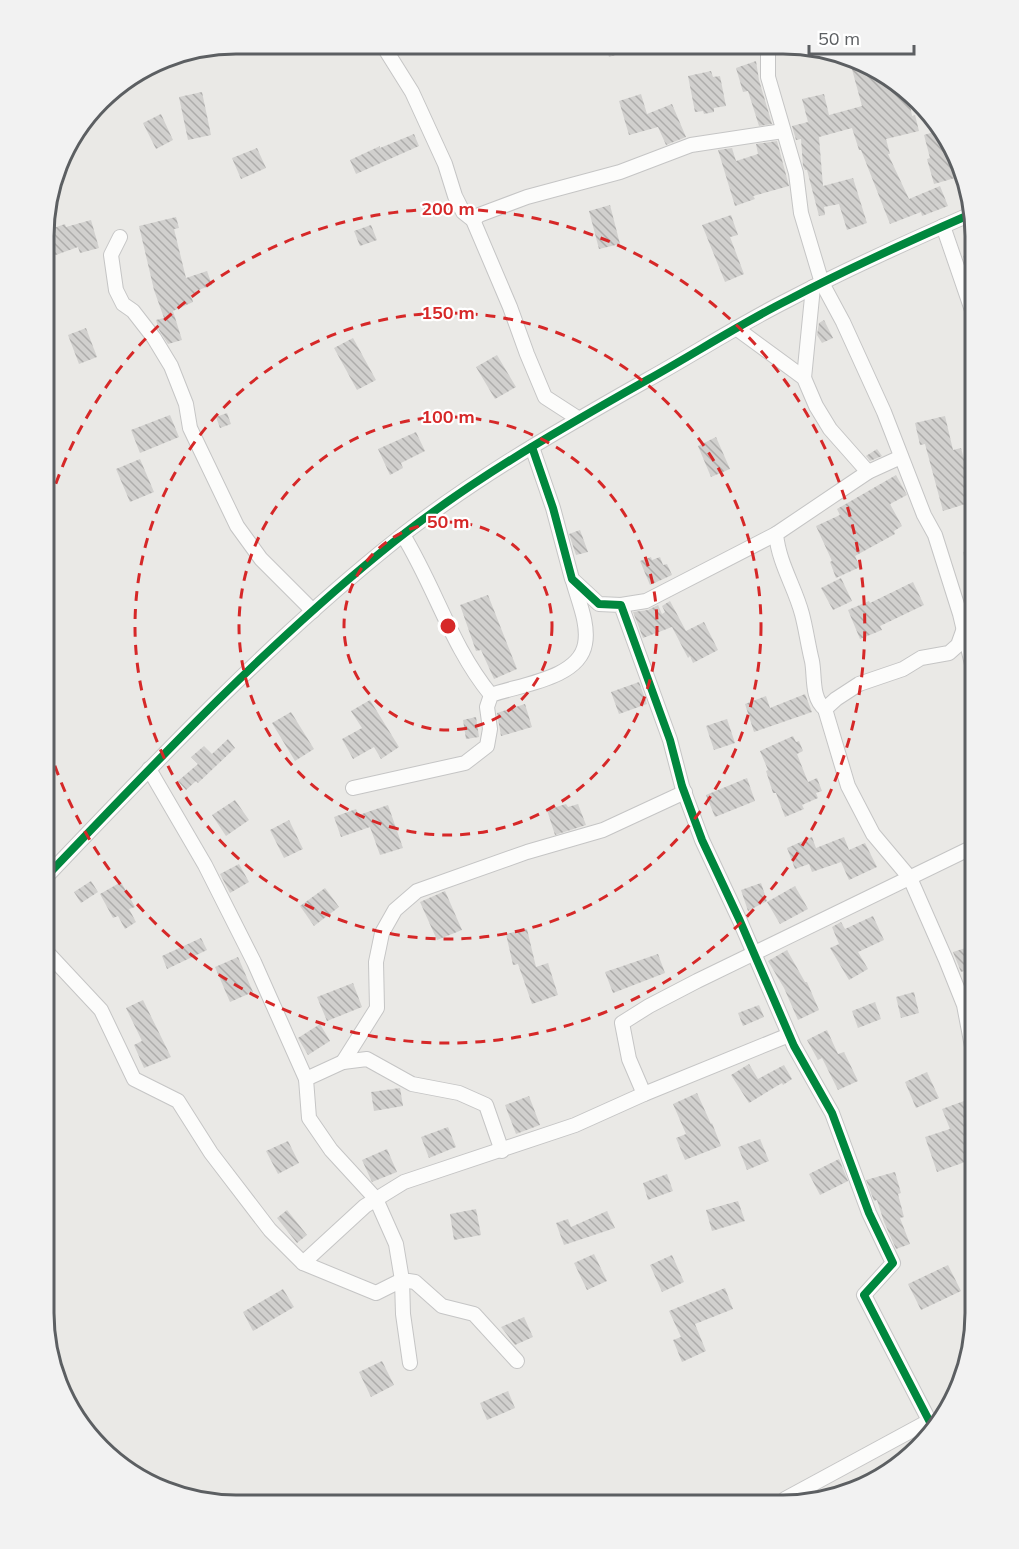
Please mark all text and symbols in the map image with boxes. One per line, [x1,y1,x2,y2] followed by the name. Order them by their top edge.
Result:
[809,18,914,56] scale bar
[818,27,860,50] text: 50 m
[421,197,475,220] text: 200 m
[421,301,475,324] text: 150 m
[421,405,475,428] text: 100 m
[427,510,469,533] text: 50 m
[438,616,458,636] centre of rings

